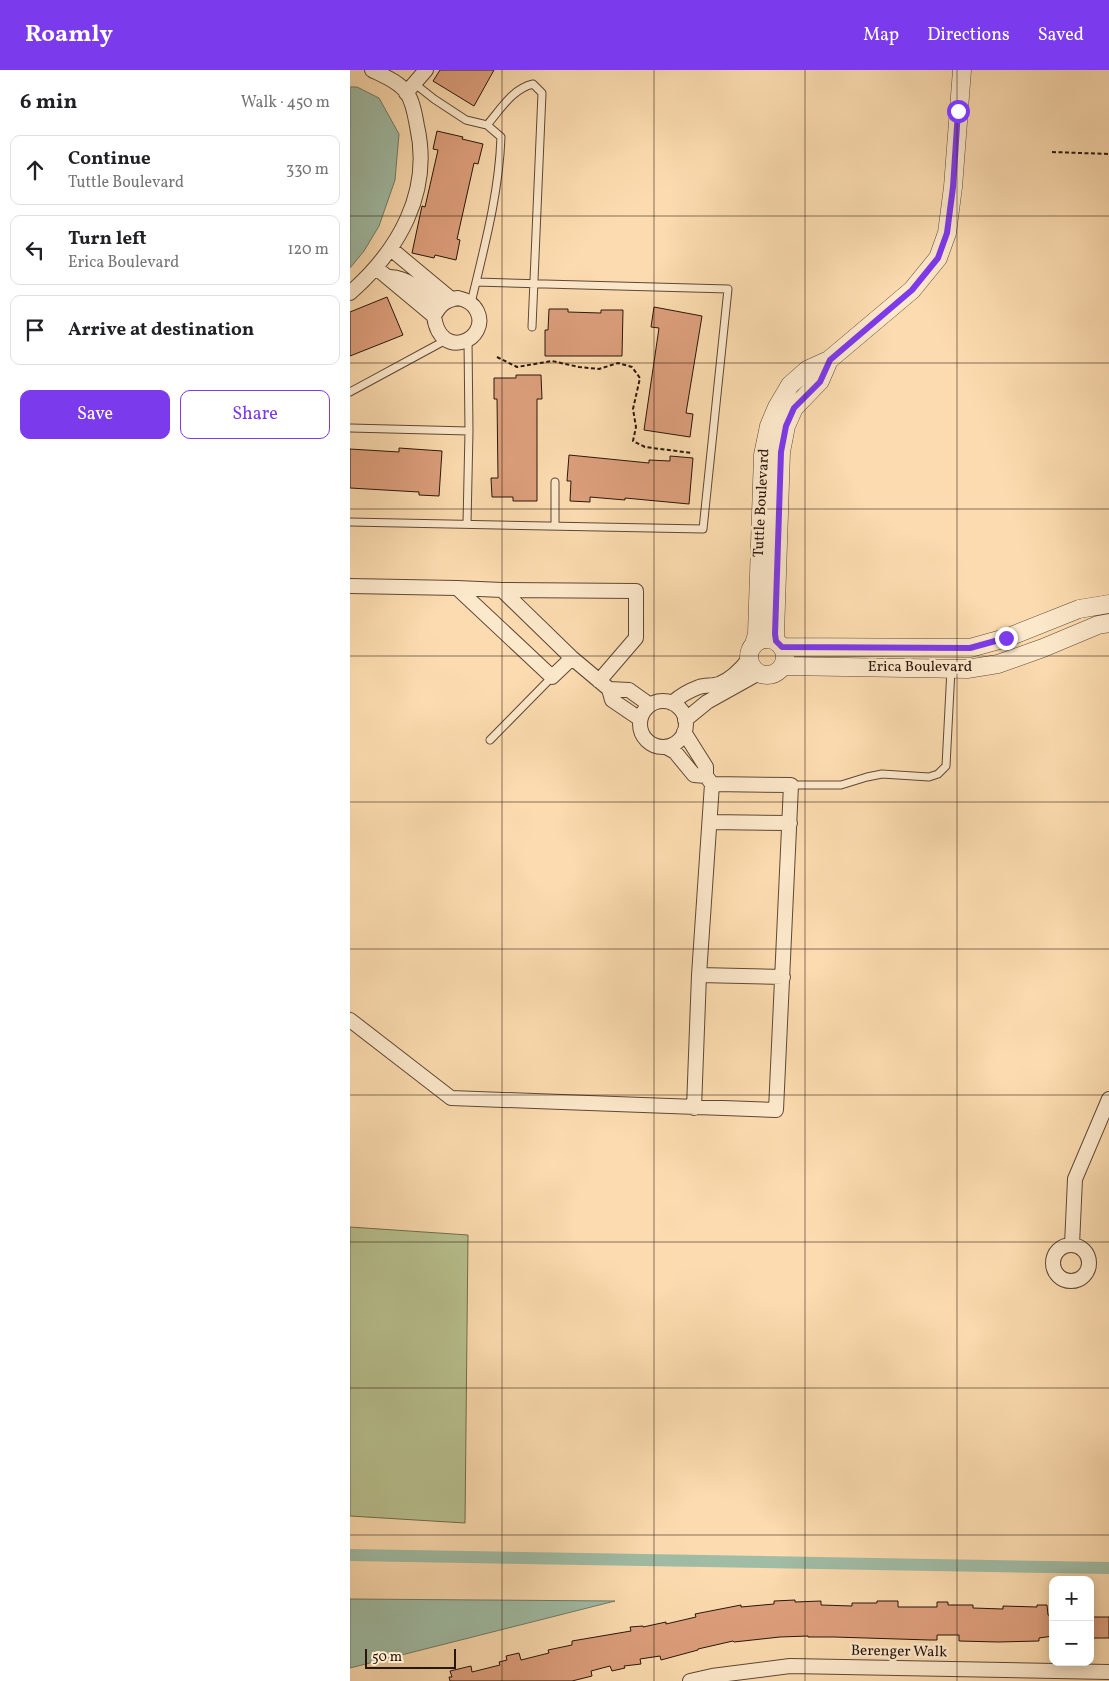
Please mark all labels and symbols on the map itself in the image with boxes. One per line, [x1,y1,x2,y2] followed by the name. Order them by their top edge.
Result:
[947,100,970,123] route start
[749,448,775,558] street label: Tuttle Boulevard
[995,627,1018,650] route end
[868,657,972,678] street label: Erica Boulevard
[851,1641,947,1663] street label: Berenger Walk
[365,1646,456,1669] scale bar

